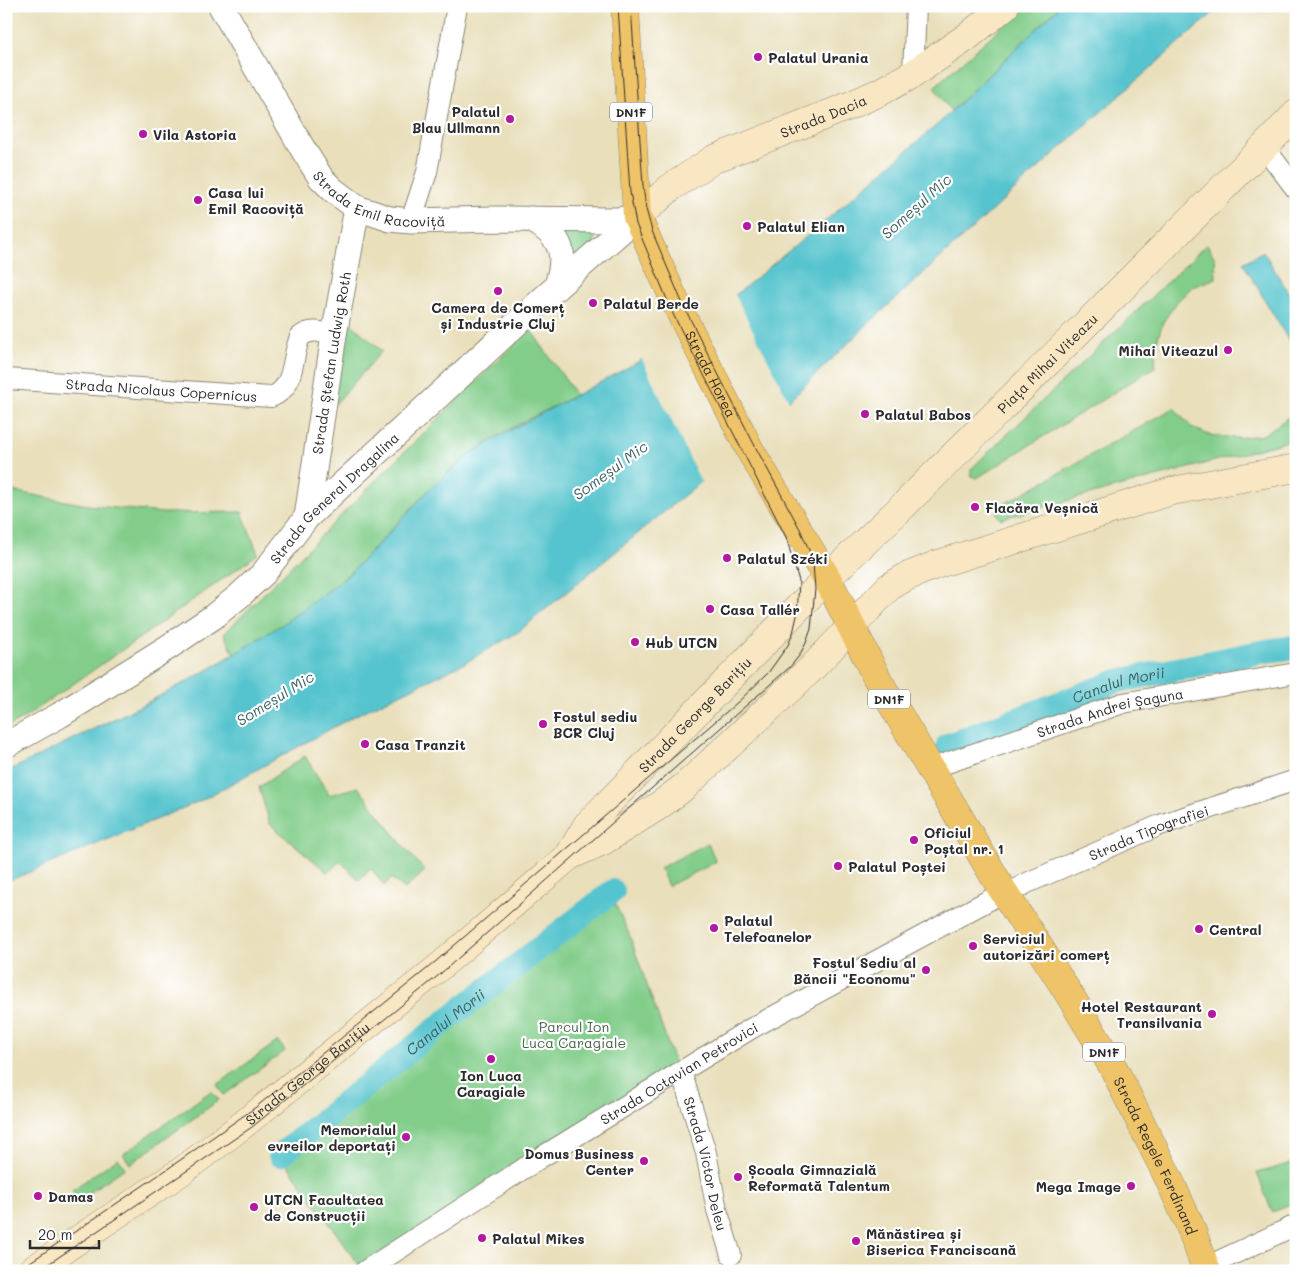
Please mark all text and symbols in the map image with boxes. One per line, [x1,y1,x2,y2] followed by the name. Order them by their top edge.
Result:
[768,48,869,67] place label: Palatul Urania
[752,51,764,63] marker: Palatul Urania
[777,90,869,142] street label: Strada Dacia
[412,102,500,137] place label: Palatul Blau Ullmann
[610,102,652,121] road number: DN1F
[504,113,516,125] marker: Palatul Blau Ullmann
[153,125,237,144] place label: Vila Astoria
[137,128,149,140] marker: Vila Astoria
[309,167,446,231] street label: Strada Emil Racoviță
[877,169,956,244] water label: Someșul Mic
[208,183,304,219] place label: Casa lui Emil Racoviță
[192,194,204,206] marker: Casa lui Emil Racoviță
[757,217,845,236] place label: Palatul Elian
[741,220,753,232] marker: Palatul Elian
[307,270,355,455] street label: Strada Ștefan Ludwig Roth
[492,285,504,297] marker: Camera de Comerț și Industrie Cluj
[603,294,699,313] place label: Palatul Berde
[587,297,599,309] marker: Palatul Berde
[431,298,565,333] place label: Camera de Comerț și Industrie Cluj
[993,309,1101,417] street label: Piața Mihai Viteazu
[682,327,741,420] street label: Strada Horea
[1119,341,1218,360] place label: Mihai Viteazul
[1222,344,1234,356] marker: Mihai Viteazul
[65,374,258,406] street label: Strada Nicolaus Copernicus
[875,405,971,424] place label: Palatul Babos
[859,408,871,420] marker: Palatul Babos
[265,428,403,567] street label: Strada General Dragalina
[569,436,652,505] water label: Someșul Mic
[985,498,1099,517] place label: Flacăra Veșnică
[969,501,981,513] marker: Flacăra Veșnică
[737,549,828,568] place label: Palatul Széki
[721,552,733,564] marker: Palatul Széki
[720,600,800,619] place label: Casa Tallér
[704,603,716,615] marker: Casa Tallér
[645,633,717,652] place label: Hub UTCN
[629,636,641,648] marker: Hub UTCN
[634,652,755,776] street label: Strada George Barițiu
[1069,662,1167,707] water label: Canalul Morii
[232,666,318,731] water label: Someșul Mic
[1034,683,1185,741] street label: Strada Andrei Șaguna
[868,690,910,709] road number: DN1F
[553,707,638,742] place label: Fostul sediu BCR Cluj
[537,718,549,730] marker: Fostul sediu BCR Cluj
[375,735,466,754] place label: Casa Tranzit
[359,738,371,750] marker: Casa Tranzit
[1086,800,1211,865] street label: Strada Tipografiei
[924,823,1004,858] place label: Oficiul Poștal nr. 1
[908,834,920,846] marker: Oficiul Poștal nr. 1
[848,857,946,876] place label: Palatul Poștei
[832,860,844,872] marker: Palatul Poștei
[724,911,812,946] place label: Palatul Telefoanelor
[1209,920,1262,939] place label: Central
[708,922,720,934] marker: Palatul Telefoanelor
[1193,923,1205,935] marker: Central
[983,929,1110,965] place label: Serviciul autorizări comerț
[967,940,979,952] marker: Serviciul autorizări comerț
[793,953,916,988] place label: Fostul Sediu al Băncii "Economu"
[920,964,932,976] marker: Fostul Sediu al Băncii "Economu"
[401,984,489,1060] water label: Canalul Morii
[1081,997,1202,1032] place label: Hotel Restaurant Transilvania
[1206,1008,1218,1020] marker: Hotel Restaurant Transilvania
[241,1017,373,1129] street label: Strada George Barițiu
[522,1017,626,1052] park label: Parcul Ion Luca Caragiale
[596,1017,761,1129] street label: Strada Octavian Petrovici
[1083,1042,1125,1062] road number: DN1F
[485,1053,497,1065] marker: Ion Luca Caragiale
[457,1066,525,1101] place label: Ion Luca Caragiale
[1110,1073,1202,1237] street label: Strada Regele Ferdinand
[680,1094,732,1233] street label: Strada Victor Deleu
[268,1120,396,1156] place label: Memorialul evreilor deportați
[400,1131,412,1143] marker: Memorialul evreilor deportați
[524,1144,634,1179] place label: Domus Business Center
[638,1155,650,1167] marker: Domus Business Center
[748,1160,890,1195] place label: Școala Gimnazială Reformată Talentum
[732,1171,744,1183] marker: Școala Gimnazială Reformată Talentum
[1036,1177,1121,1196] place label: Mega Image
[1125,1180,1137,1192] marker: Mega Image
[48,1187,93,1206] place label: Damas
[32,1190,44,1202] marker: Damas
[264,1190,384,1226] place label: UTCN Facultatea de Construcții
[248,1201,260,1213] marker: UTCN Facultatea de Construcții
[30,1217,99,1249] scale bar
[38,1224,72,1244] text: 20 m
[866,1224,1017,1259] place label: Mănăstirea și Biserica Franciscană
[492,1229,585,1248] place label: Palatul Mikes
[476,1232,488,1244] marker: Palatul Mikes
[850,1235,862,1247] marker: Mănăstirea și Biserica Franciscană

